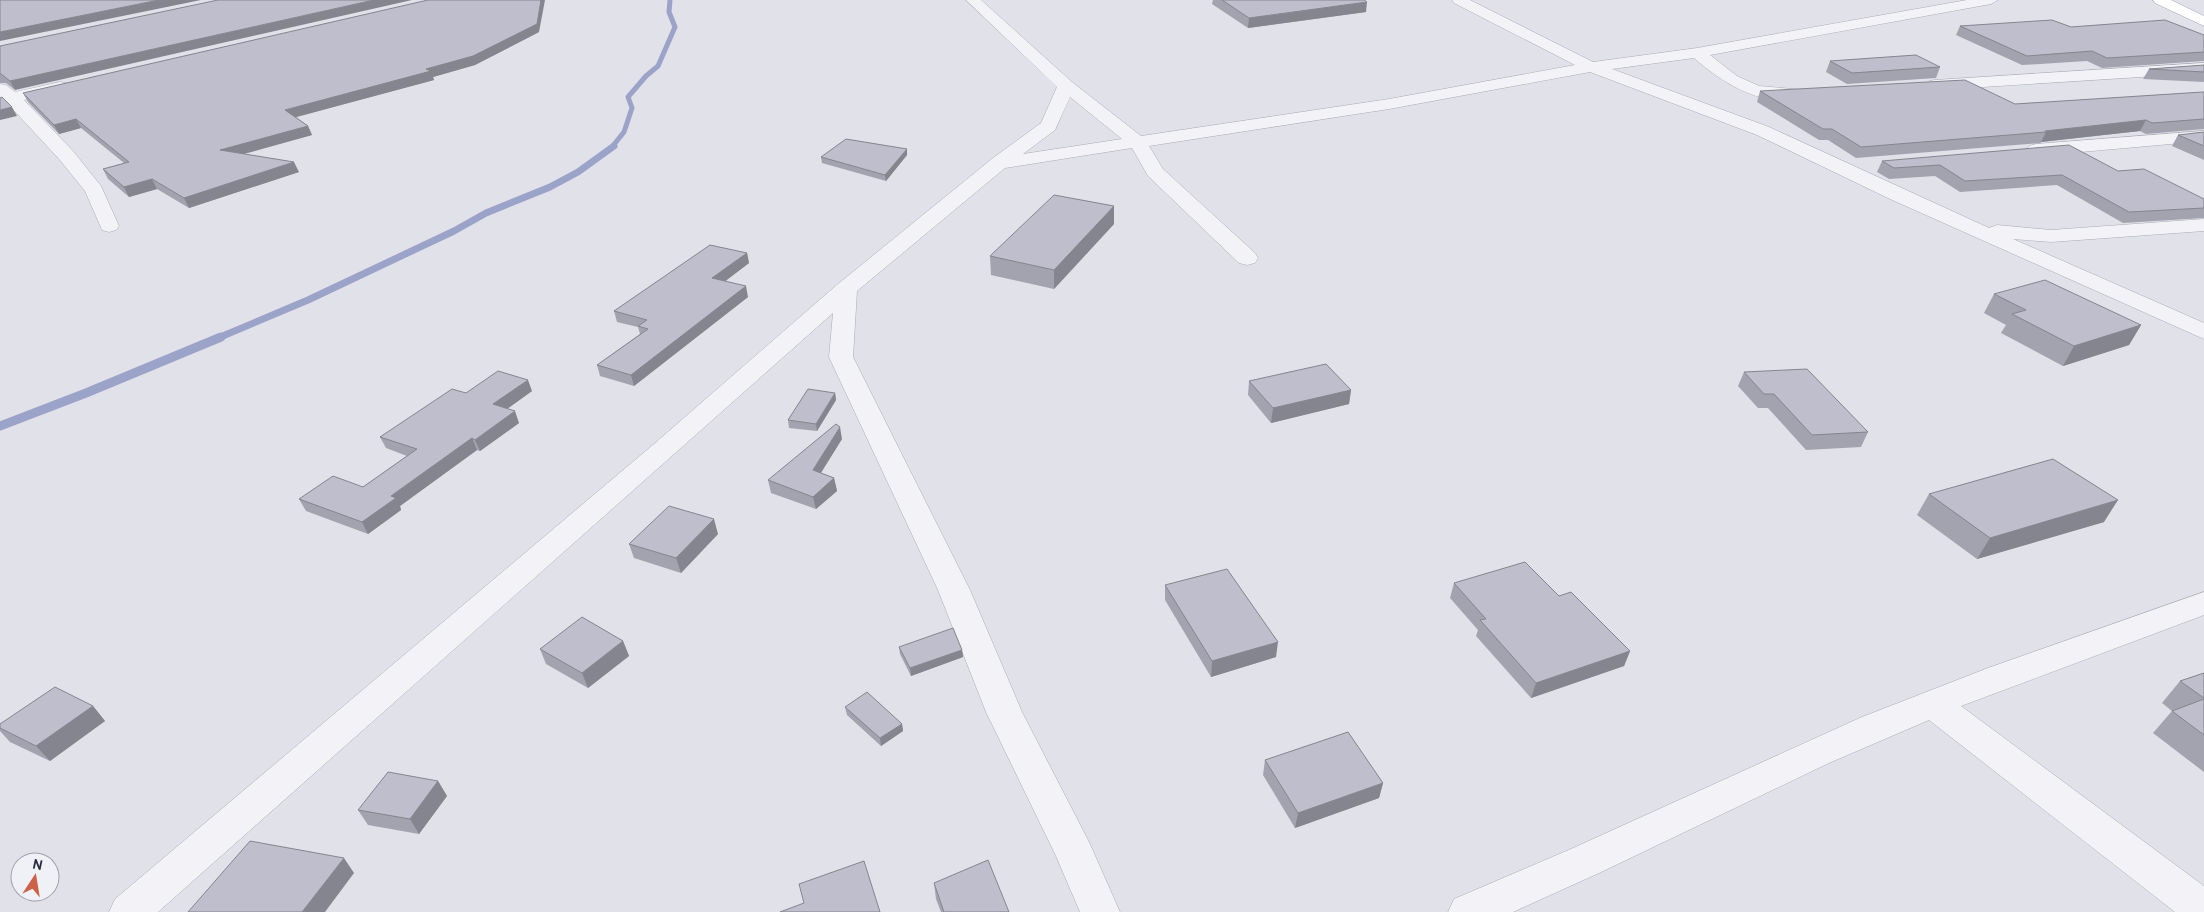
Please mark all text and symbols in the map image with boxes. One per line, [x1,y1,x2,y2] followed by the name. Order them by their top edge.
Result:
[10,852,60,902] north arrow
[31,856,44,875] text: N

